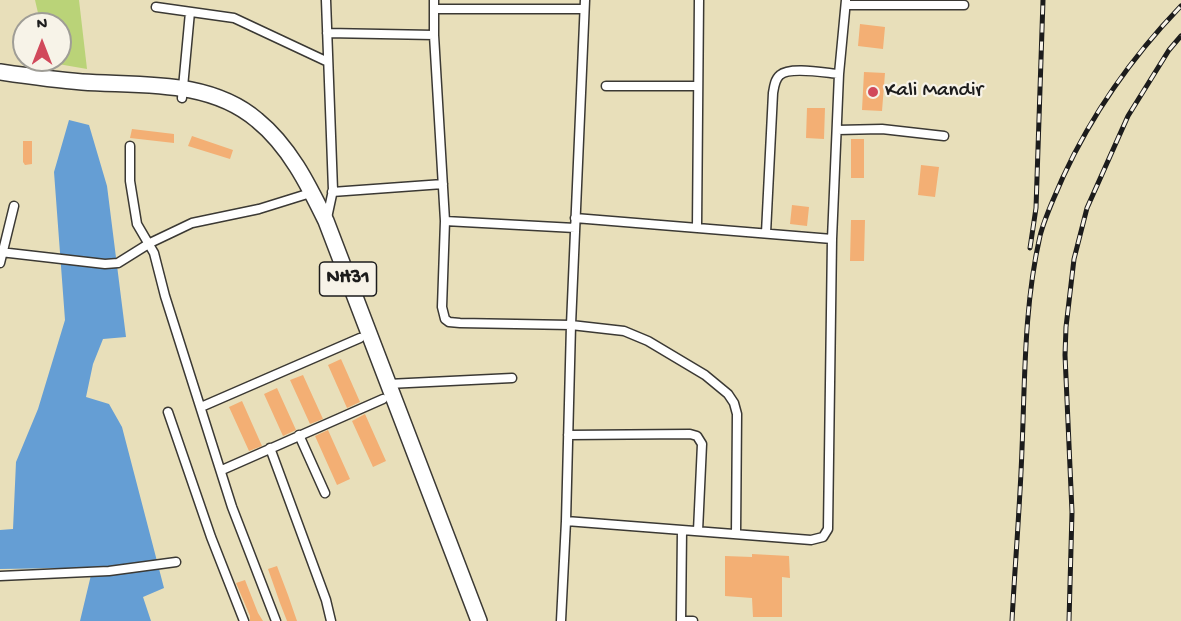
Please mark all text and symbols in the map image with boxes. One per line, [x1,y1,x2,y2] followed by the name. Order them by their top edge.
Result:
[12,12,72,72] north arrow
[37,16,47,35] text: N
[885,79,983,105] place label: Kali Mandir
[866,85,880,99] marker: Kali Mandir
[320,262,376,296] road number: NH31

